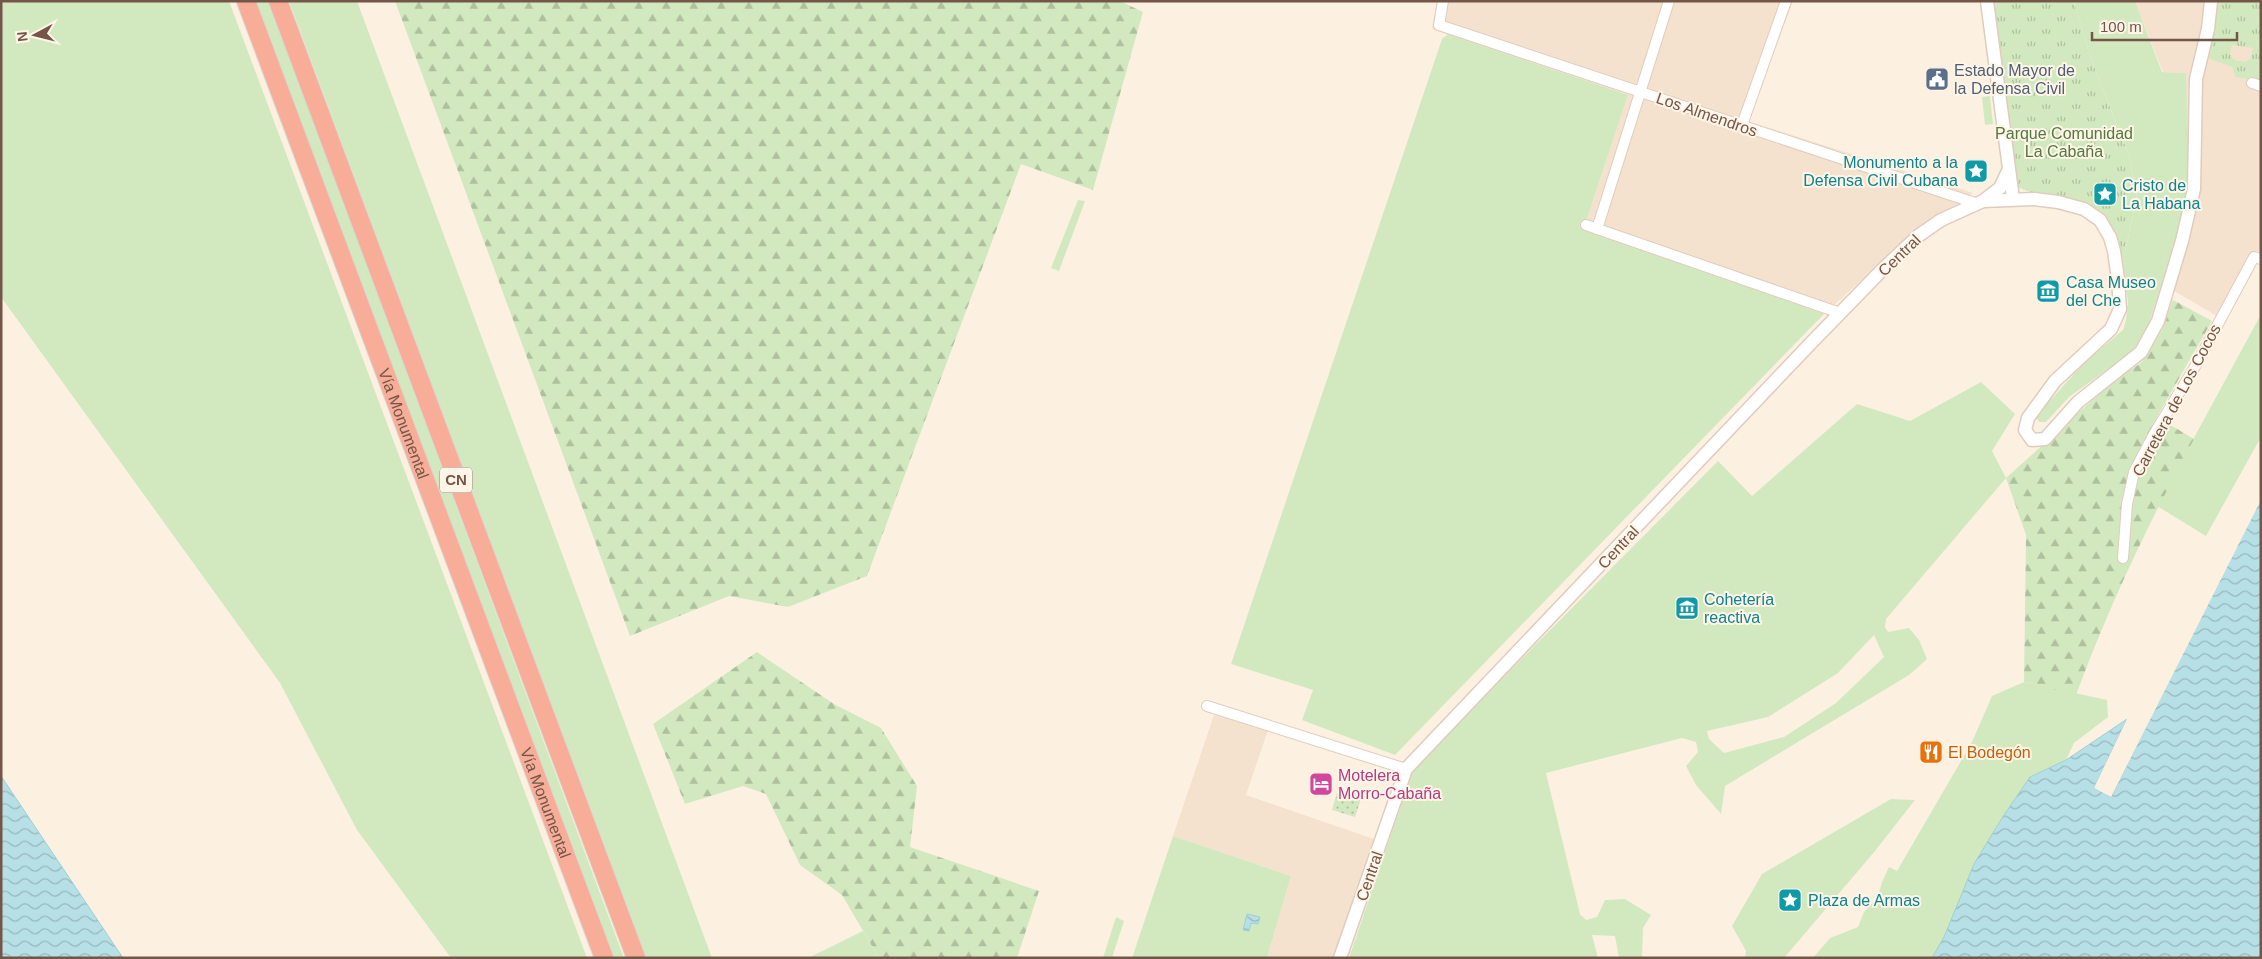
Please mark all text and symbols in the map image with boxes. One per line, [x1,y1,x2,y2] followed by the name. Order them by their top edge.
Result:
[10,10,60,60] north arrow
[2092,10,2237,42] scale bar
[2100,18,2142,35] text: 100 m
[14,31,31,43] text: N
[1954,62,2075,97] place label: Estado Mayor de la Defensa Civil
[1924,66,1950,92] public building icon: Estado Mayor de la Defensa Civil
[1654,89,1760,140] street label: Los Almendros
[1995,125,2133,160] park label: Parque Comunidad La Cabaña
[1803,154,1958,189] place label: Monumento a la Defensa Civil Cubana
[1963,158,1989,184] place icon: Monumento a la Defensa Civil Cubana
[2122,177,2200,212] place label: Cristo de La Habana
[2092,181,2118,207] place icon: Cristo de La Habana
[1875,231,1924,279] street label: Central
[2066,274,2156,309] place label: Casa Museo del Che
[2035,278,2061,304] museum icon: Casa Museo del Che
[2129,321,2224,479] street label: Carretera de Los Cocos
[375,366,432,481] street label: Vía Monumental
[440,468,472,492] road number: CN
[1595,523,1642,572] street label: Central
[1704,591,1774,626] place label: Cohetería reactiva
[1674,595,1700,621] museum icon: Cohetería reactiva
[1918,739,1944,765] restaurant icon: El Bodegón
[1948,744,2031,761] place label: El Bodegón
[517,745,574,860] street label: Vía Monumental
[1338,767,1441,802] place label: Motelera Morro-Cabaña
[1308,771,1334,797] hotel icon: Motelera Morro-Cabaña
[1353,849,1386,903] street label: Central
[1777,887,1803,913] place icon: Plaza de Armas
[1808,892,1920,909] place label: Plaza de Armas

